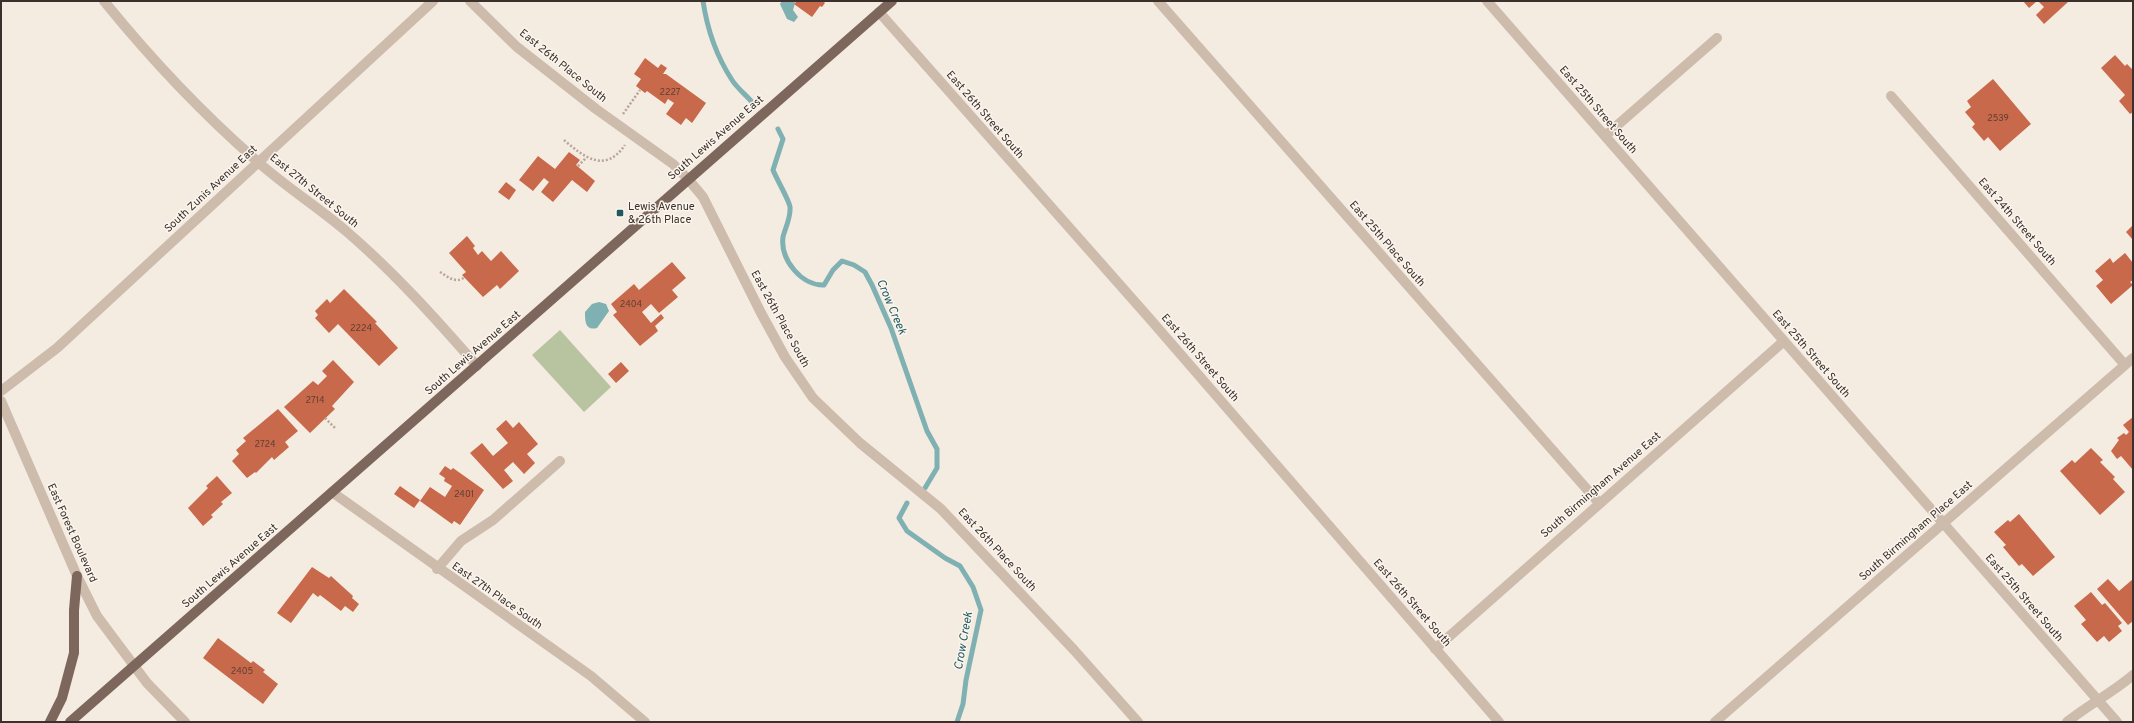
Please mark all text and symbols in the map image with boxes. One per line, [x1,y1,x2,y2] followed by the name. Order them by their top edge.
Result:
[516,26,610,106] street label: East 26th Place South
[1556,63,1640,157] street label: East 25th Street South
[943,68,1027,162] street label: East 26th Street South
[659,87,681,98] house number: 2227
[665,93,767,183] street label: South Lewis Avenue East
[1987,113,2009,124] house number: 2539
[162,142,260,236] street label: South Zunis Avenue East
[267,151,361,231] street label: East 27th Street South
[1975,175,2059,269] street label: East 24th Street South
[1346,198,1428,290] street label: East 25th Place South
[628,200,695,227] place label: Lewis Avenue & 26th Place
[615,208,625,218] marker: Lewis Avenue & 26th Place
[747,268,813,370] street label: East 26th Place South
[872,277,910,338] water label: Crow Creek
[620,299,643,310] house number: 2404
[1769,307,1853,401] street label: East 25th Street South
[422,308,524,398] street label: South Lewis Avenue East
[1158,311,1242,405] street label: East 26th Street South
[350,323,372,334] house number: 2224
[305,395,325,406] house number: 2714
[1538,429,1664,541] street label: South Birmingham Avenue East
[255,439,276,450] house number: 2724
[1856,478,1976,584] street label: South Birmingham Place East
[44,481,100,585] street label: East Forest Boulevard
[454,489,474,500] house number: 2401
[955,505,1039,595] street label: East 26th Place South
[179,521,281,611] street label: South Lewis Avenue East
[1982,551,2066,645] street label: East 25th Street South
[1370,556,1454,650] street label: East 26th Street South
[449,559,545,633] street label: East 27th Place South
[951,610,977,671] water label: Crow Creek
[231,666,253,677] house number: 2405

